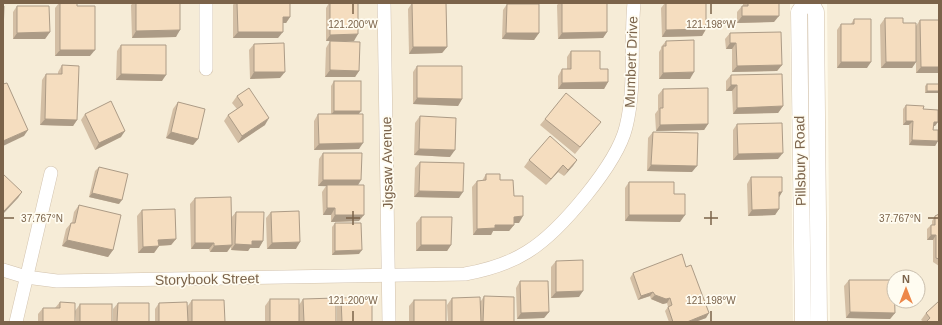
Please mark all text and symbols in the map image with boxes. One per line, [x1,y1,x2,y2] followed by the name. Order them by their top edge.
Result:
[621,16,641,108] street label: Mumbert Drive
[328,19,378,30] text: 121.200°W
[686,19,736,30] text: 121.198°W
[378,116,396,210] street label: Jigsaw Avenue
[791,116,809,206] street label: Pillsbury Road
[21,213,63,224] text: 37.767°N
[879,213,921,224] text: 37.767°N
[886,269,926,309] north arrow
[155,270,259,288] street label: Storybook Street
[902,273,910,285] text: N
[328,295,378,306] text: 121.200°W
[686,295,736,306] text: 121.198°W

